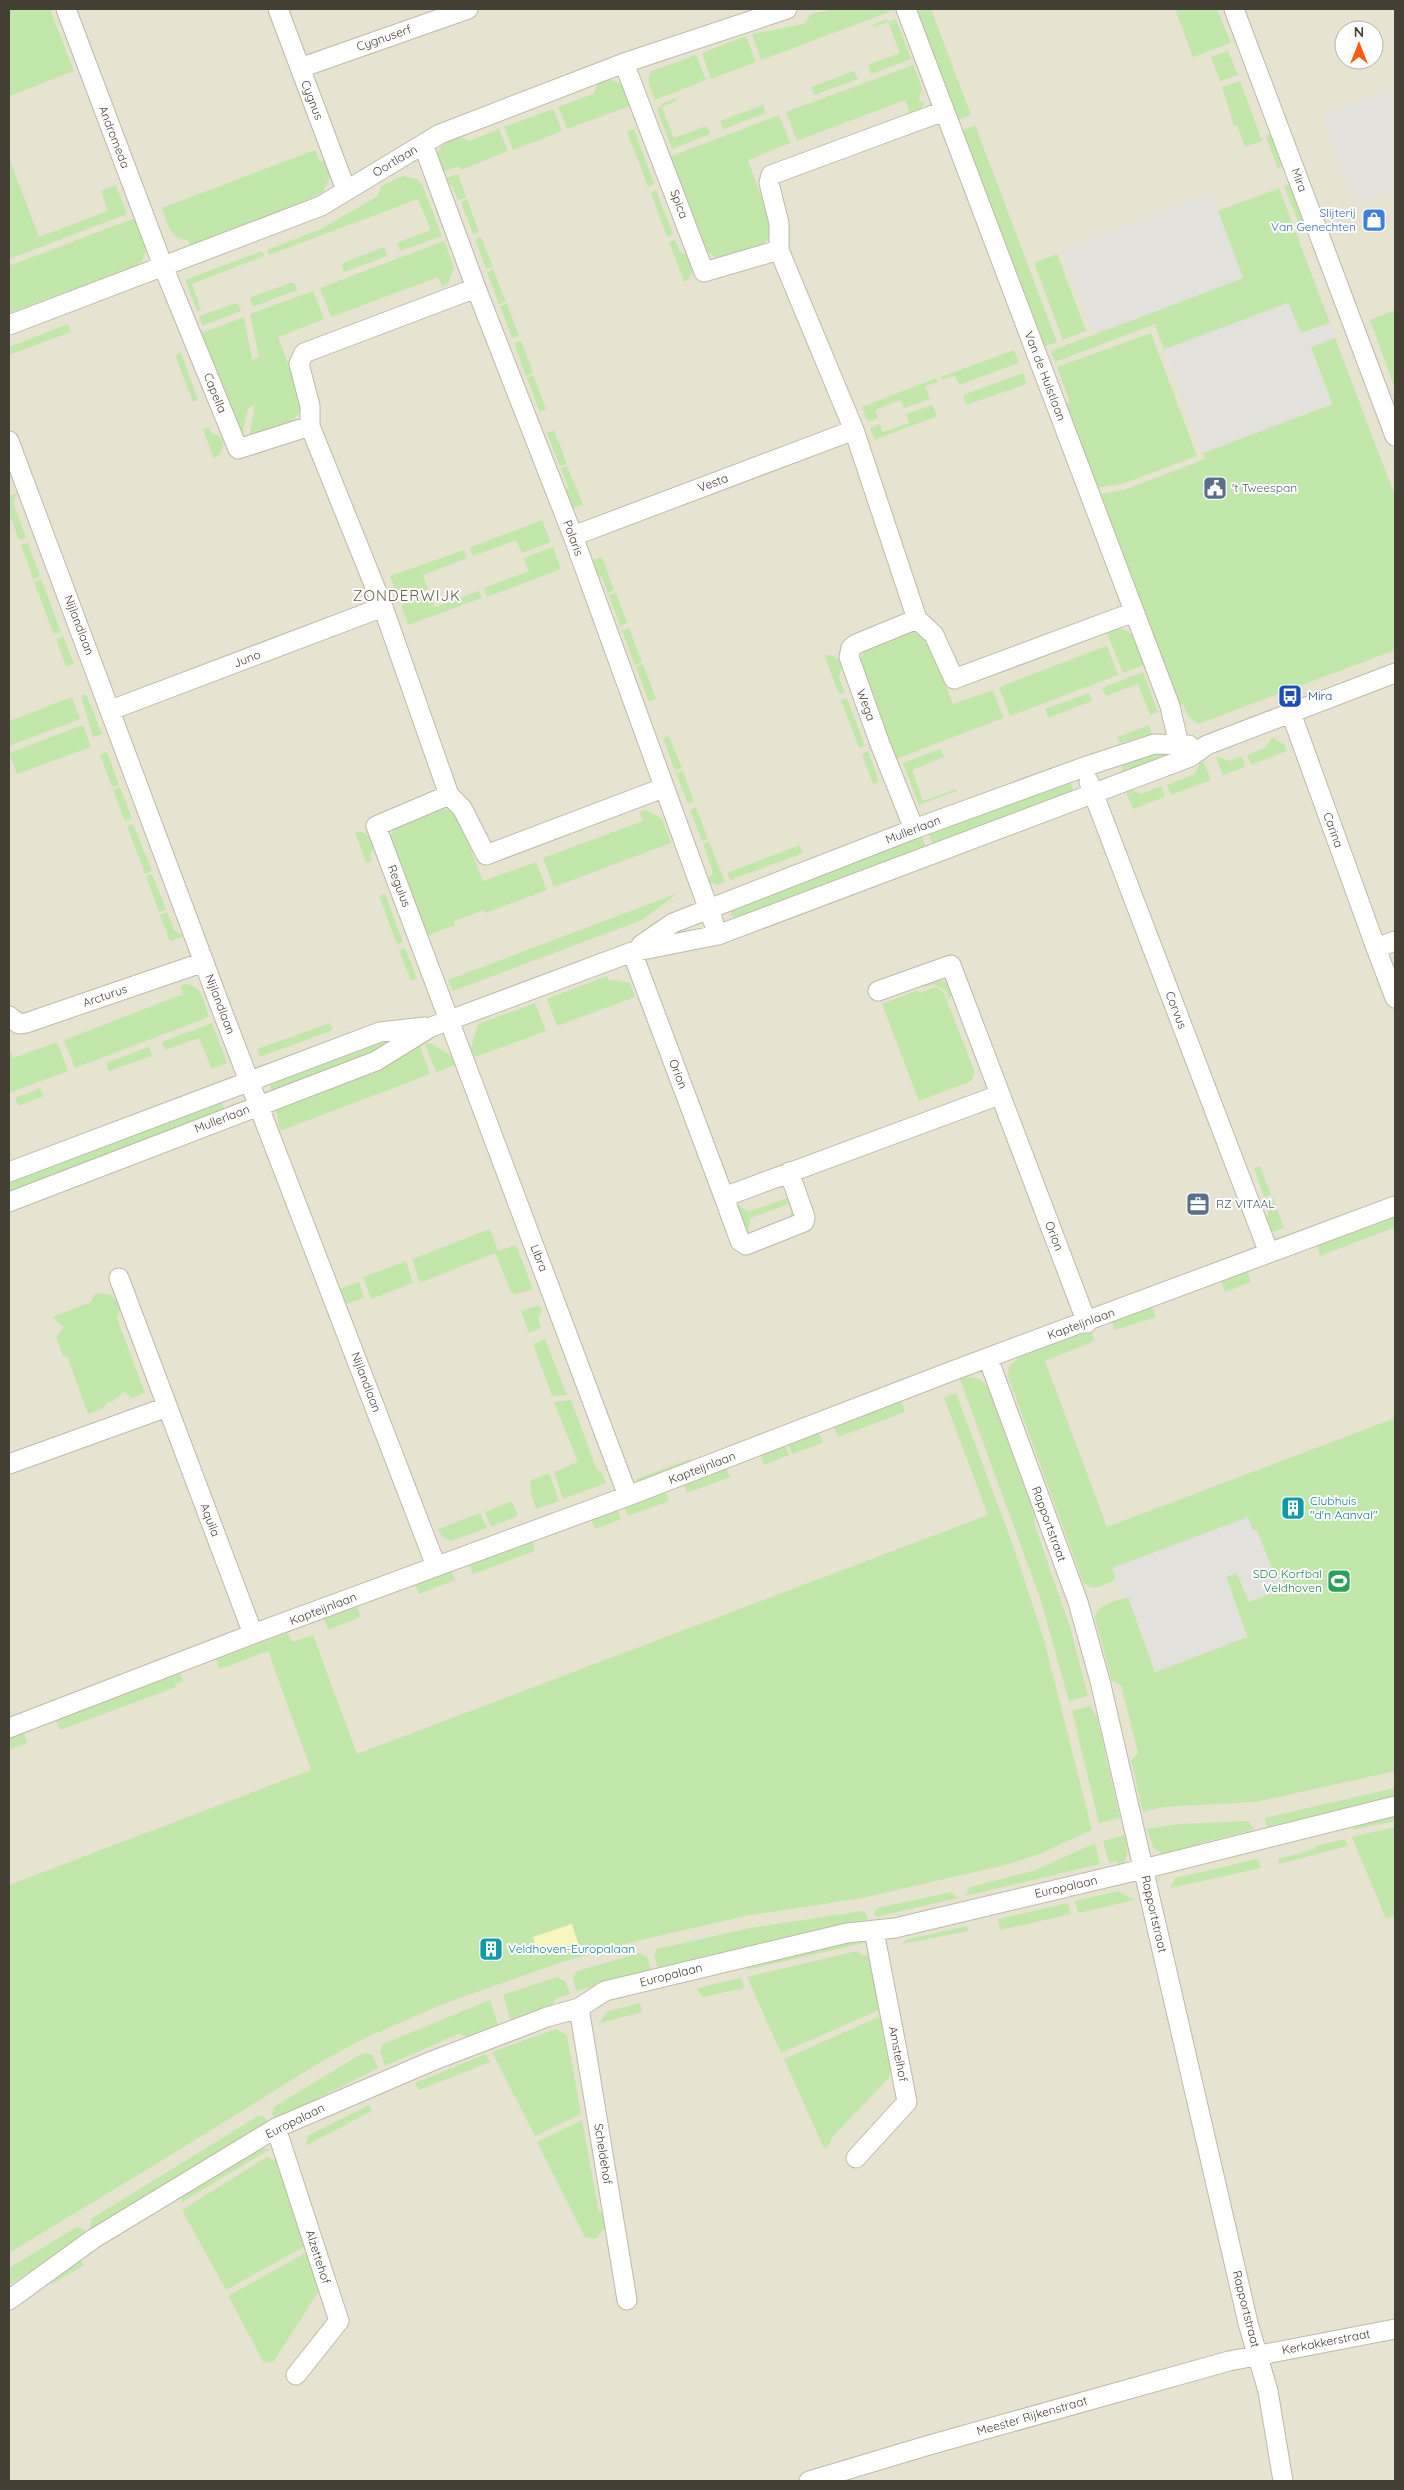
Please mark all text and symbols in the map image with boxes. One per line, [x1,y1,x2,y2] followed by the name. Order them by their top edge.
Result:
[1334,20,1384,70] north arrow
[354,21,414,54] street label: Cygnuserf
[1354,23,1364,41] text: N
[298,78,327,122] street label: Cygnus
[96,103,133,170] street label: Andromeda
[370,141,420,180] street label: Oortlaan
[1288,166,1311,194] street label: Mira
[667,187,692,221] street label: Spica
[1271,205,1356,234] place label: Slijterij Van Genechten
[1361,207,1387,233] shop icon: Slijterij Van Genechten
[1021,329,1069,423] street label: Van de Hulstlaan
[201,371,230,415] street label: Capella
[695,470,730,495] street label: Vesta
[1202,475,1228,501] public building icon: 't Tweespan
[1232,480,1297,495] place label: 't Tweespan
[560,518,587,558] street label: Polaris
[353,586,461,605] district label: ZONDERWIJK
[61,593,98,657] street label: Nijlandlaan
[231,647,263,671] street label: Juno
[1277,683,1303,709] bus stop icon: Mira
[854,687,879,723] street label: Wega
[1308,688,1332,703] place label: Mira
[1320,810,1347,850] street label: Carina
[883,812,943,847] street label: Mullerlaan
[385,863,414,909] street label: Regulus
[202,972,239,1036] street label: Nijlandlaan
[81,981,130,1010] street label: Arcturus
[1162,989,1191,1031] street label: Corvus
[666,1057,691,1091] street label: Orion
[192,1101,252,1136] street label: Mullerlaan
[1185,1191,1211,1217] office icon: RZ VITAAL
[1216,1196,1275,1211] place label: RZ VITAAL
[1042,1219,1067,1253] street label: Orion
[527,1242,551,1274] street label: Libra
[1045,1304,1117,1343] street label: Kapteijnlaan
[348,1350,385,1414] street label: Nijlandlaan
[666,1448,737,1487] street label: Kapteijnlaan
[1029,1484,1070,1564] street label: Rapportstraat
[1310,1493,1378,1522] place label: Clubhuis "d'n Aanval"
[1280,1495,1306,1521] building icon: Clubhuis "d'n Aanval"
[197,1501,224,1539] street label: Aquila
[1253,1566,1322,1595] place label: SDO Korfbal Veldhoven
[1326,1568,1352,1594] sports icon: SDO Korfbal Veldhoven
[287,1589,358,1628] street label: Kapteijnlaan
[1033,1872,1099,1901] street label: Europalaan
[1138,1874,1171,1954] street label: Rapportstraat
[478,1936,504,1962] building icon: Veldhoven-Europalaan
[508,1941,635,1956] place label: Veldhoven-Europalaan
[638,1959,704,1990] street label: Europalaan
[886,2025,911,2084] street label: Amstelhof
[263,2100,327,2141] street label: Europalaan
[591,2122,616,2186] street label: Scheldehof
[303,2228,334,2287] street label: Alzettehof
[1230,2269,1263,2349] street label: Rapportstraat
[1280,2326,1371,2357] street label: Kerkakkerstraat
[975,2393,1089,2438] street label: Meester Rijkenstraat

